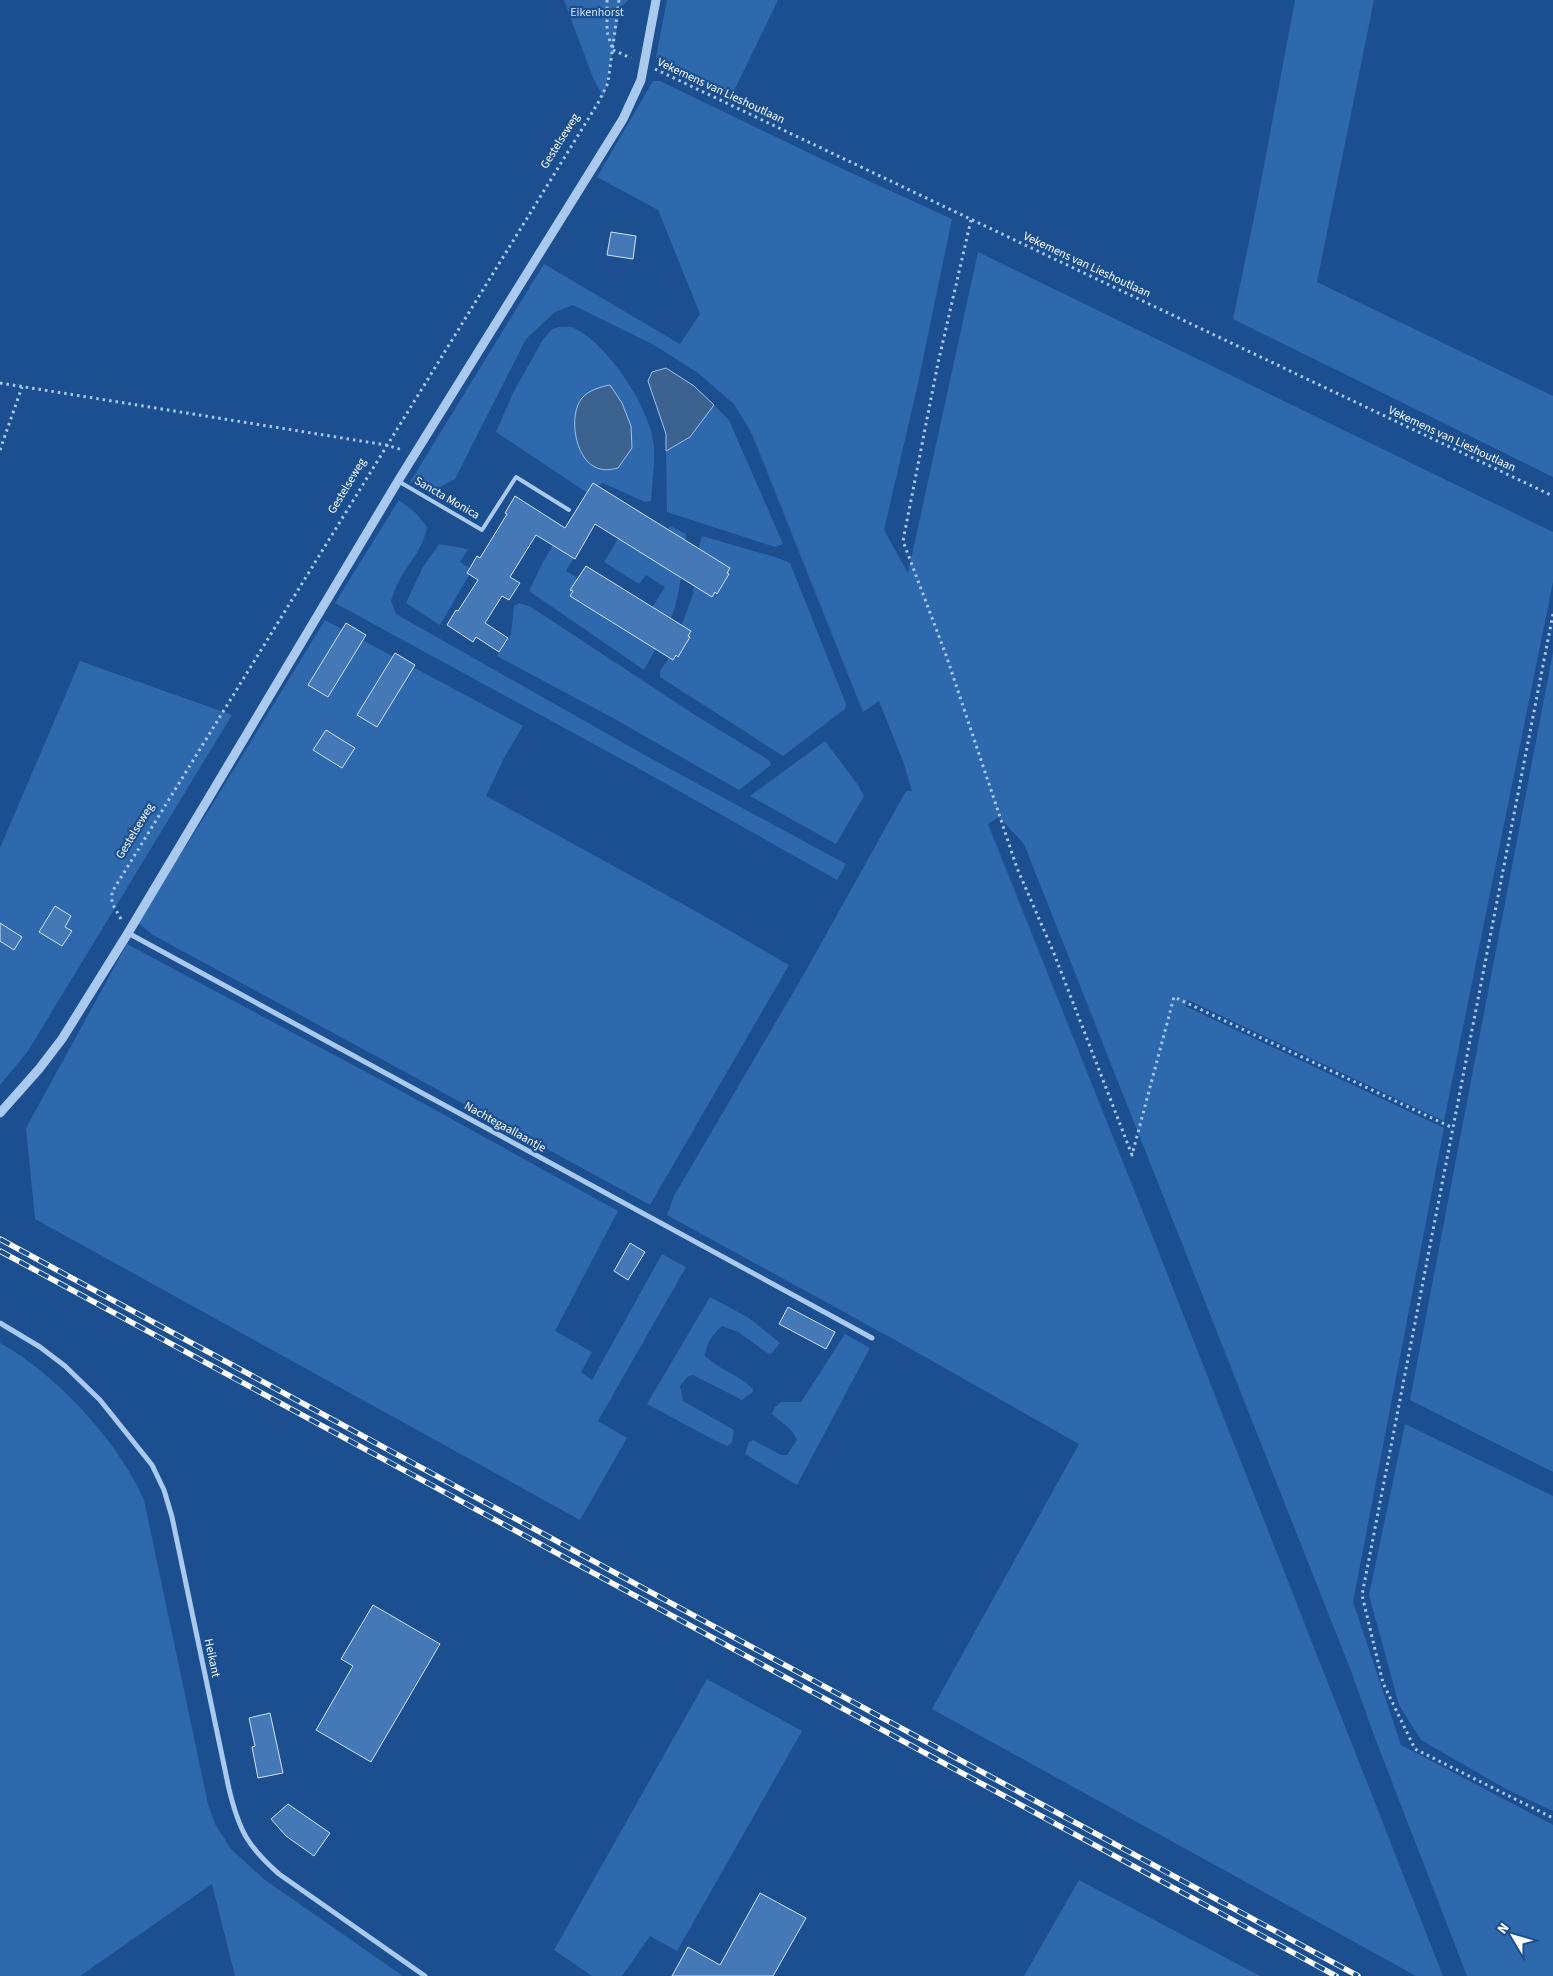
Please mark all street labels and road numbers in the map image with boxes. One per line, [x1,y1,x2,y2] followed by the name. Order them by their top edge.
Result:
[654,54,788,128] street label: Vekemens van Lieshoutlaan
[536,110,584,172] street label: Gestelseweg
[1020,228,1154,302] street label: Vekemens van Lieshoutlaan
[1385,402,1519,476] street label: Vekemens van Lieshoutlaan
[324,455,370,517] street label: Gestelseweg
[411,472,483,524] street label: Sancta Monica
[112,800,158,862] street label: Gestelseweg
[461,1097,549,1157] street label: Nachtegaallaantje
[200,1637,224,1679] street label: Heikant

